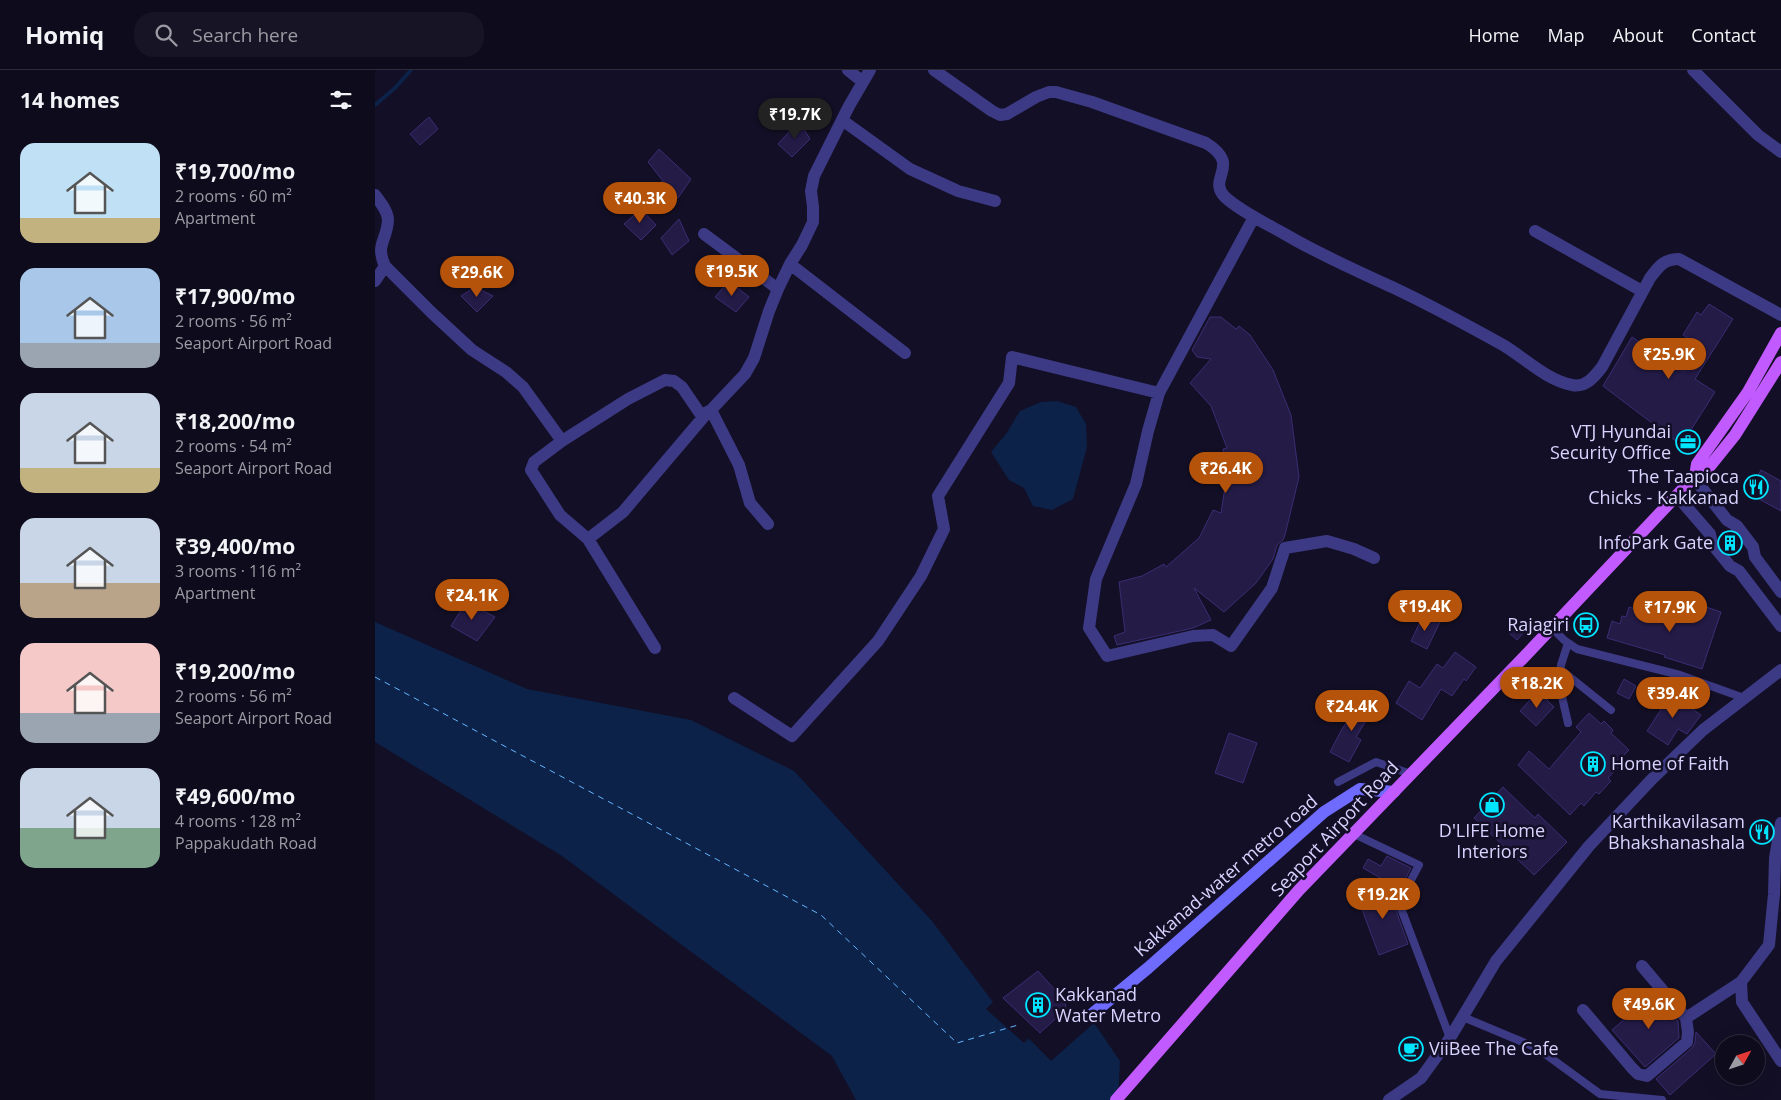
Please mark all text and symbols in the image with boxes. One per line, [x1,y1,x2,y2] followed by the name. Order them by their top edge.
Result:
[134,12,484,57] search box
[25,18,104,51] text: Homiq
[152,21,180,49] icon: search
[192,22,298,48] text: Search here
[1469,23,1519,47] text: Home
[1547,23,1585,47] text: Map
[1613,23,1663,47] text: About
[1691,23,1756,47] text: Contact
[20,86,120,114] text: 14 homes
[327,86,355,114] icon: filters
[754,98,836,140] pin: ₹19.7K
[769,103,821,125] text: ₹19.7K
[175,157,295,185] text: ₹19,700/mo
[60,163,120,223] icon: home
[599,182,681,224] pin: ₹40.3K
[175,185,292,207] text: 2 rooms · 60 m²
[614,187,666,209] text: ₹40.3K
[175,207,255,229] text: Apartment
[691,254,773,297] pin: ₹19.5K
[436,256,518,298] pin: ₹29.6K
[706,260,758,282] text: ₹19.5K
[451,261,503,283] text: ₹29.6K
[175,282,295,310] text: ₹17,900/mo
[60,288,120,348] icon: home
[175,310,292,332] text: 2 rooms · 56 m²
[175,332,332,354] text: Seaport Airport Road
[1628,338,1710,380] pin: ₹25.9K
[1643,343,1695,365] text: ₹25.9K
[175,407,295,435] text: ₹18,200/mo
[60,413,120,473] icon: home
[1550,419,1671,464] place label: VTJ Hyundai Security Office
[1675,429,1701,455] office icon: VTJ Hyundai Security Office
[175,435,292,457] text: 2 rooms · 54 m²
[1185,452,1267,494] pin: ₹26.4K
[175,457,332,479] text: Seaport Airport Road
[1200,457,1252,479] text: ₹26.4K
[1588,464,1739,509] place label: The Taapioca Chicks - Kakkanad
[1743,474,1769,500] restaurant icon: The Taapioca Chicks - Kakkanad
[1598,530,1713,554] place label: InfoPark Gate
[1717,530,1743,556] building icon: InfoPark Gate
[175,532,295,560] text: ₹39,400/mo
[60,538,120,598] icon: home
[175,560,301,582] text: 3 rooms · 116 m²
[431,578,513,621] pin: ₹24.1K
[175,582,255,604] text: Apartment
[446,584,498,606] text: ₹24.1K
[1384,590,1466,632] pin: ₹19.4K
[1629,590,1711,633] pin: ₹17.9K
[1399,595,1451,617] text: ₹19.4K
[1644,596,1696,618] text: ₹17.9K
[1507,612,1569,636] place label: Rajagiri
[1573,612,1599,638] bus stop icon: Rajagiri
[175,657,295,685] text: ₹19,200/mo
[60,663,120,723] icon: home
[1496,666,1578,709] pin: ₹18.2K
[1511,672,1563,694] text: ₹18.2K
[1632,676,1714,719] pin: ₹39.4K
[1647,682,1699,704] text: ₹39.4K
[175,685,292,707] text: 2 rooms · 56 m²
[1311,690,1393,732] pin: ₹24.4K
[1326,695,1378,717] text: ₹24.4K
[175,707,332,729] text: Seaport Airport Road
[1580,751,1606,777] building icon: Home of Faith
[1611,751,1729,775] place label: Home of Faith
[1265,755,1403,901] street label: Seaport Airport Road
[175,782,295,810] text: ₹49,600/mo
[60,788,120,848] icon: home
[1129,789,1322,962] street label: Kakkanad-water metro road
[1479,792,1505,818] shop icon: D'LIFE Home Interiors
[1608,809,1745,854] place label: Karthikavilasam Bhakshanashala
[175,810,301,832] text: 4 rooms · 128 m²
[1439,818,1545,863] place label: D'LIFE Home Interiors
[1749,819,1775,845] restaurant icon: Karthikavilasam Bhakshanashala
[175,832,317,854] text: Pappakudath Road
[1342,878,1424,920] pin: ₹19.2K
[1357,883,1409,905] text: ₹19.2K
[1055,982,1161,1027] place label: Kakkanad Water Metro
[1608,988,1690,1030] pin: ₹49.6K
[1025,992,1051,1018] building icon: Kakkanad Water Metro
[1623,993,1675,1015] text: ₹49.6K
[1715,1035,1765,1085] north arrow
[1715,1035,1765,1085] map controls
[1398,1036,1424,1062] cafe icon: ViiBee The Cafe
[1429,1036,1559,1060] place label: ViiBee The Cafe

